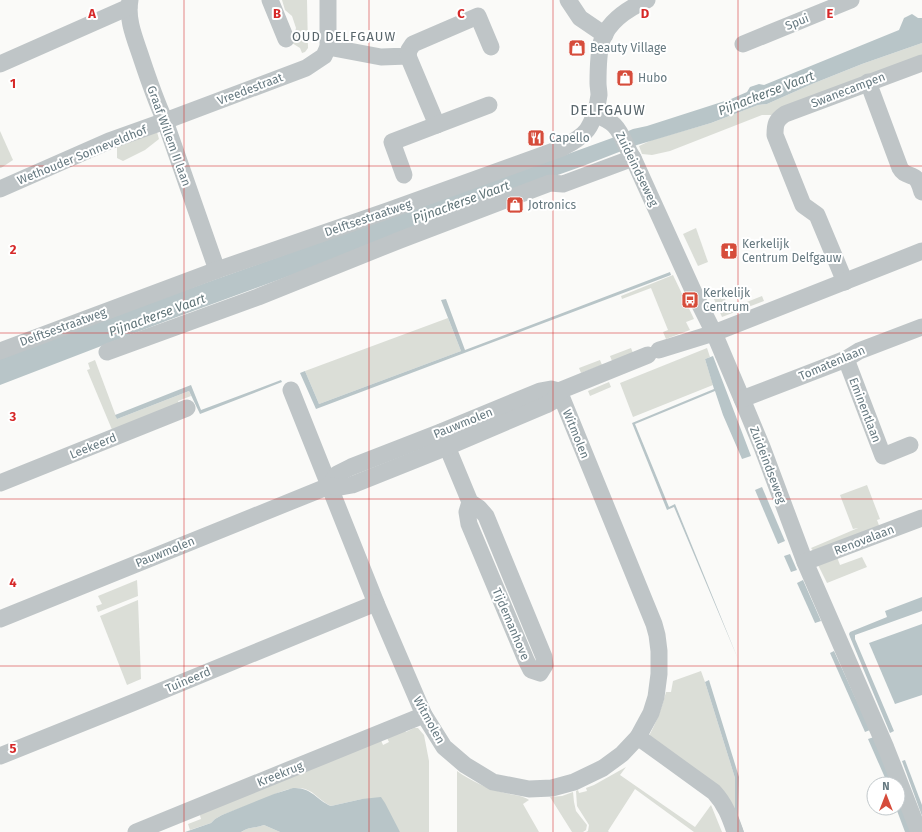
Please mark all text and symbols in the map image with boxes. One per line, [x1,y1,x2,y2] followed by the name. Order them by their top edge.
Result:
[87,6,96,21] text: A
[273,6,281,21] text: B
[457,6,465,21] text: C
[641,6,650,21] text: D
[827,6,834,21] text: E
[783,11,811,33] street label: Spui
[292,29,396,44] district label: OUD DELFGAUW
[567,38,587,58] shop icon: Beauty Village
[590,41,667,55] place label: Beauty Village
[615,68,635,88] shop icon: Hubo
[716,68,816,118] water label: Pijnackerse Vaart
[809,69,887,111] street label: Swanecampen
[215,70,285,108] street label: Vreedestraat
[638,71,667,85] place label: Hubo
[10,76,16,91] text: 1
[144,84,194,188] street label: Graaf Willem II laan
[570,102,646,119] district label: DELFGAUW
[15,122,150,187] street label: Wethouder Sonneveldhof
[526,128,546,148] restaurant icon: Capello
[613,129,661,209] street label: Zuideindseweg
[549,131,590,145] place label: Capello
[411,177,512,226] water label: Pijnackerse Vaart
[505,195,525,215] shop icon: Jotronics
[323,196,414,239] street label: Delftsestraatweg
[528,198,576,212] place label: Jotronics
[742,237,842,265] place label: Kerkelijk Centrum Delfgauw
[719,241,739,261] church icon: Kerkelijk Centrum Delfgauw
[10,242,17,257] text: 2
[703,286,751,314] place label: Kerkelijk Centrum
[107,290,208,339] water label: Pijnackerse Vaart
[680,290,700,310] bus stop icon: Kerkelijk Centrum
[18,305,109,349] street label: Delftsestraatweg
[797,343,867,383] street label: Tomatenlaan
[846,376,884,444] street label: Eminentlaan
[431,405,495,441] street label: Pauwmolen
[560,407,592,461] street label: Witmolen
[9,409,17,424] text: 3
[747,425,789,506] street label: Zuideindseweg
[68,430,118,462] street label: Leekeerd
[832,522,896,558] street label: Renovalaan
[133,534,197,570] street label: Pauwmolen
[9,575,17,590] text: 4
[490,586,532,662] street label: Tijdemanhove
[163,664,213,696] street label: Tuineerd
[410,694,448,746] street label: Witmolen
[10,741,17,756] text: 5
[255,758,306,790] street label: Kreekrug
[866,776,906,816] north arrow
[882,780,890,793] text: N

